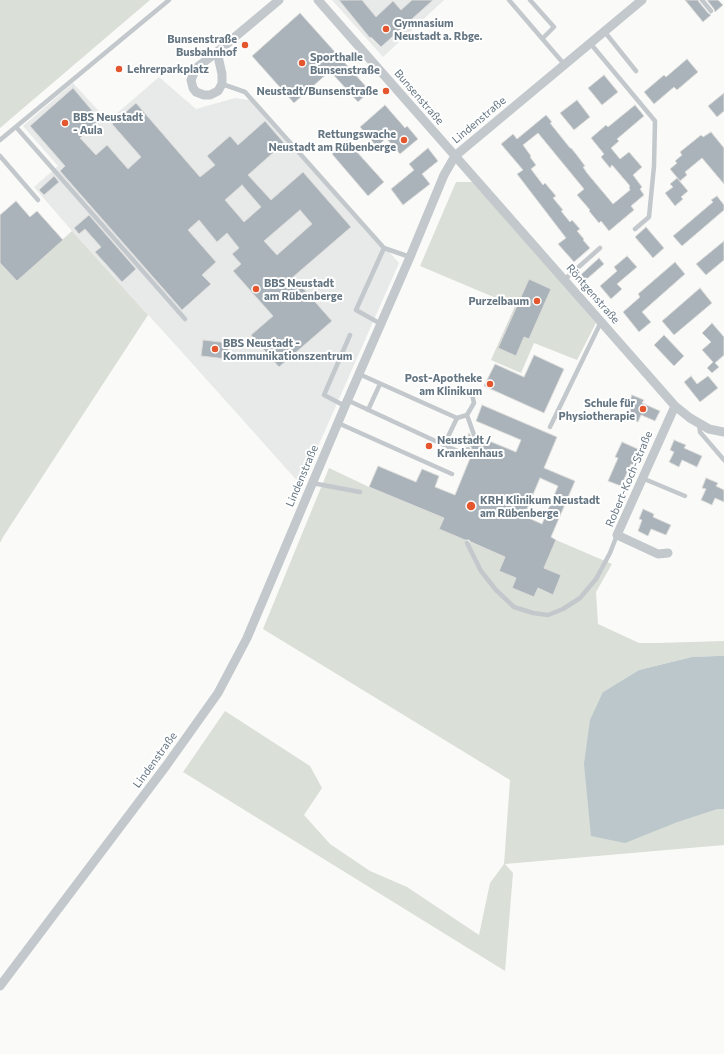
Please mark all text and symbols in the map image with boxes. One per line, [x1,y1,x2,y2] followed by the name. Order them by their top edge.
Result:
[394,16,483,42] place label: Gymnasium Neustadt a. Rbge.
[381,24,391,34] marker: Gymnasium Neustadt a. Rbge.
[167,32,237,58] place label: Bunsenstraße Busbahnhof
[240,40,250,50] marker: Bunsenstraße Busbahnhof
[310,50,380,76] place label: Sporthalle Bunsenstraße
[297,58,307,68] marker: Sporthalle Bunsenstraße
[127,62,209,76] place label: Lehrerparkplatz
[114,64,124,74] marker: Lehrerparkplatz
[392,67,446,127] street label: Bunsenstraße
[256,84,378,98] place label: Neustadt/Bunsenstraße
[381,86,391,96] marker: Neustadt/Bunsenstraße
[450,94,508,146] street label: Lindenstraße
[73,110,143,136] place label: BBS Neustadt - Aula
[60,118,70,128] marker: BBS Neustadt - Aula
[269,127,396,153] place label: Rettungswache Neustadt am Rübenberge
[399,135,409,145] marker: Rettungswache Neustadt am Rübenberge
[564,262,622,326] street label: Röntgenstraße
[264,276,342,302] place label: BBS Neustadt am Rübenberge
[251,284,261,294] marker: BBS Neustadt am Rübenberge
[468,294,529,308] place label: Purzelbaum
[532,296,542,306] marker: Purzelbaum
[223,336,352,362] place label: BBS Neustadt - Kommunikationszentrum
[210,344,220,354] marker: BBS Neustadt - Kommunikationszentrum
[405,371,482,397] place label: Post-Apotheke am Klinikum
[485,379,495,389] marker: Post-Apotheke am Klinikum
[559,396,635,422] place label: Schule für Physiotherapie
[638,404,648,414] marker: Schule für Physiotherapie
[603,429,655,529] street label: Robert-Koch-Straße
[437,433,503,459] place label: Neustadt / Krankenhaus
[424,441,434,451] marker: Neustadt / Krankenhaus
[283,443,321,509] street label: Lindenstraße
[480,493,600,519] place label: KRH Klinikum Neustadt am Rübenberge
[465,500,477,512] marker: KRH Klinikum Neustadt am Rübenberge
[130,729,180,791] street label: Lindenstraße

